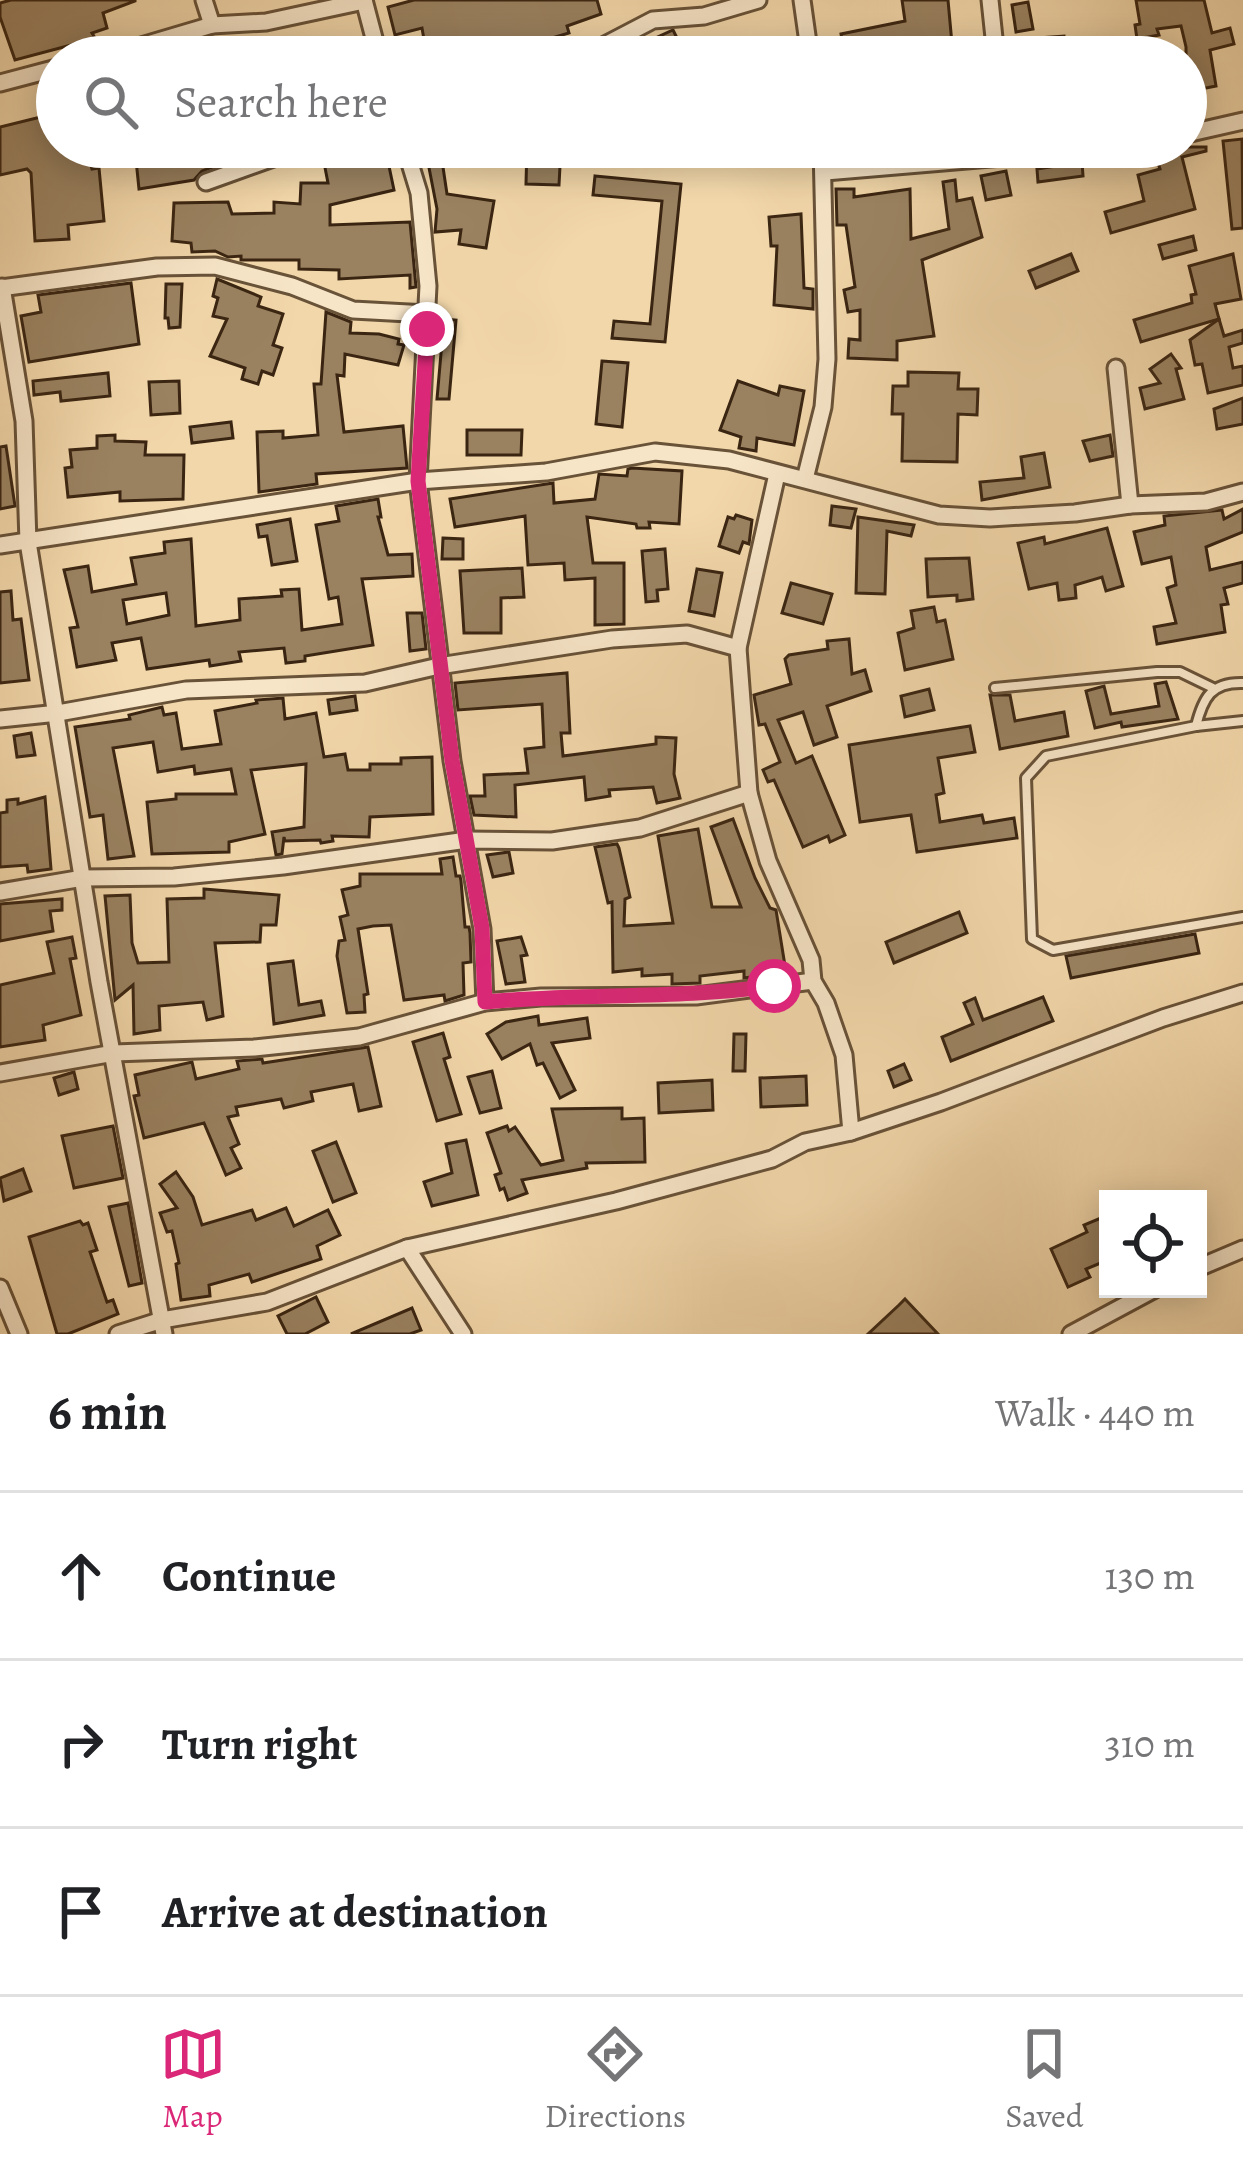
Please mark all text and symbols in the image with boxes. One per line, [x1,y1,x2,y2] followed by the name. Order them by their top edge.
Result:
[36,36,1207,168] search box
[78,69,144,135] icon: search
[174,71,388,133] text: Search here
[400,302,454,356] route end
[747,959,801,1013] route start
[1099,1190,1207,1298] map controls
[1099,1190,1207,1298] button: locate
[48,1377,167,1447] text: 6 min
[995,1386,1195,1439] text: Walk · 440 m
[48,1543,114,1609] icon: ahead
[162,1545,336,1607] text: Continue
[1104,1549,1195,1602] text: 130 m
[48,1711,114,1777] icon: right
[162,1713,357,1775] text: Turn right
[1104,1717,1195,1770] text: 310 m
[48,1879,114,1945] icon: arrive
[162,1881,548,1943] text: Arrive at destination
[160,2021,226,2138] tab: Map
[545,2021,686,2138] tab: Directions
[1005,2021,1083,2138] tab: Saved

